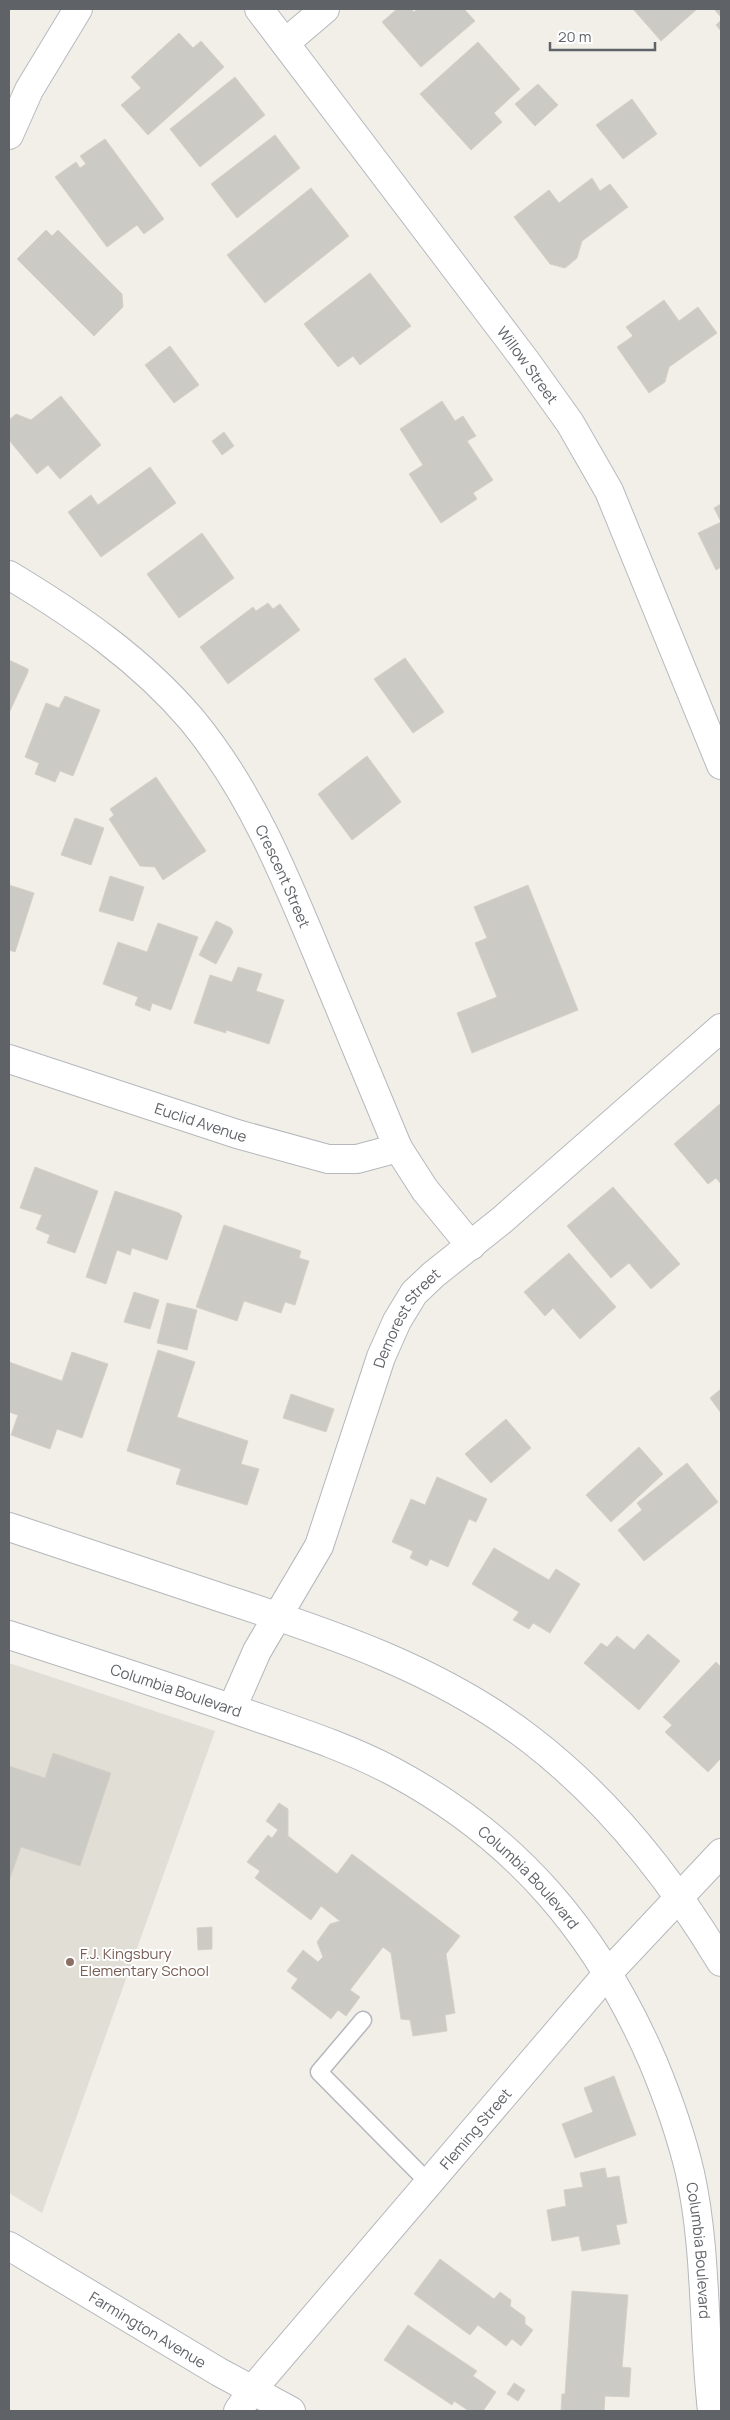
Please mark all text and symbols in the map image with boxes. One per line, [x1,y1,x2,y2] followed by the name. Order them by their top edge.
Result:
[550,20,655,52] scale bar
[558,26,591,47] text: 20 m
[492,322,563,408] street label: Willow Street
[251,821,316,931] street label: Crescent Street
[152,1097,250,1147] street label: Euclid Avenue
[368,1263,444,1370] street label: Demorest Street
[108,1658,245,1722] street label: Columbia Boulevard
[474,1820,584,1933] street label: Columbia Boulevard
[80,1943,209,1981] place label: F.J. Kingsbury Elementary School
[64,1956,76,1968] marker: F.J. Kingsbury Elementary School
[434,2083,516,2174] street label: Fleming Street
[682,2180,716,2319] street label: Columbia Boulevard
[85,2286,211,2373] street label: Farmington Avenue

